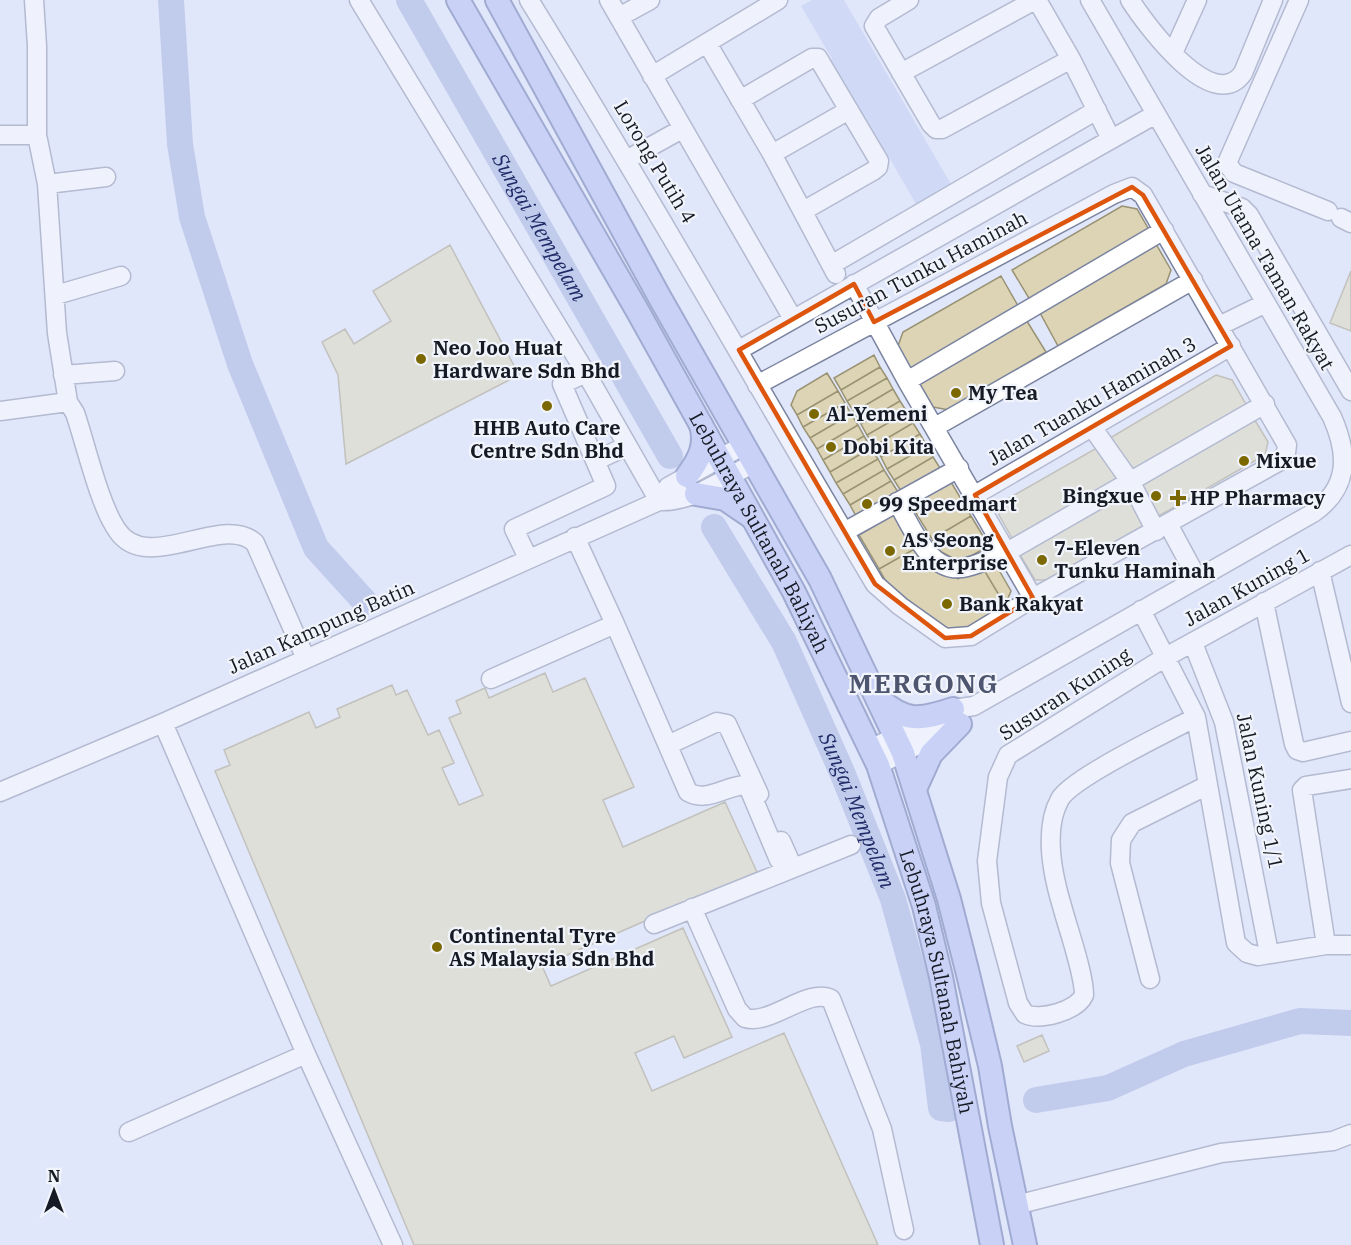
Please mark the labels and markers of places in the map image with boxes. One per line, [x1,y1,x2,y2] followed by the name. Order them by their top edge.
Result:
[433,334,621,384] place label: Neo Joo Huat Hardware Sdn Bhd
[414,352,428,366] marker: Neo Joo Huat Hardware Sdn Bhd
[968,379,1038,406] place label: My Tea
[949,386,963,400] marker: My Tea
[540,399,554,413] marker: HHB Auto Care Centre Sdn Bhd
[826,400,928,427] place label: Al-Yemeni
[807,407,821,421] marker: Al-Yemeni
[470,414,624,464] place label: HHB Auto Care Centre Sdn Bhd
[843,433,935,460] place label: Dobi Kita
[824,440,838,454] marker: Dobi Kita
[1256,447,1317,474] place label: Mixue
[1237,454,1251,468] marker: Mixue
[1062,482,1144,509] place label: Bingxue
[1190,484,1326,511] place label: HP Pharmacy
[1149,489,1163,503] marker: Bingxue
[879,490,1017,517] place label: 99 Speedmart
[1171,491,1185,505] marker: HP Pharmacy
[860,497,874,511] marker: 99 Speedmart
[902,526,1008,576] place label: AS Seong Enterprise
[1054,534,1215,584] place label: 7-Eleven Tunku Haminah
[883,544,897,558] marker: AS Seong Enterprise
[1035,553,1049,567] marker: 7-Eleven Tunku Haminah
[959,590,1084,617] place label: Bank Rakyat
[940,597,954,611] marker: Bank Rakyat
[449,922,655,972] place label: Continental Tyre AS Malaysia Sdn Bhd
[430,940,444,954] marker: Continental Tyre AS Malaysia Sdn Bhd

